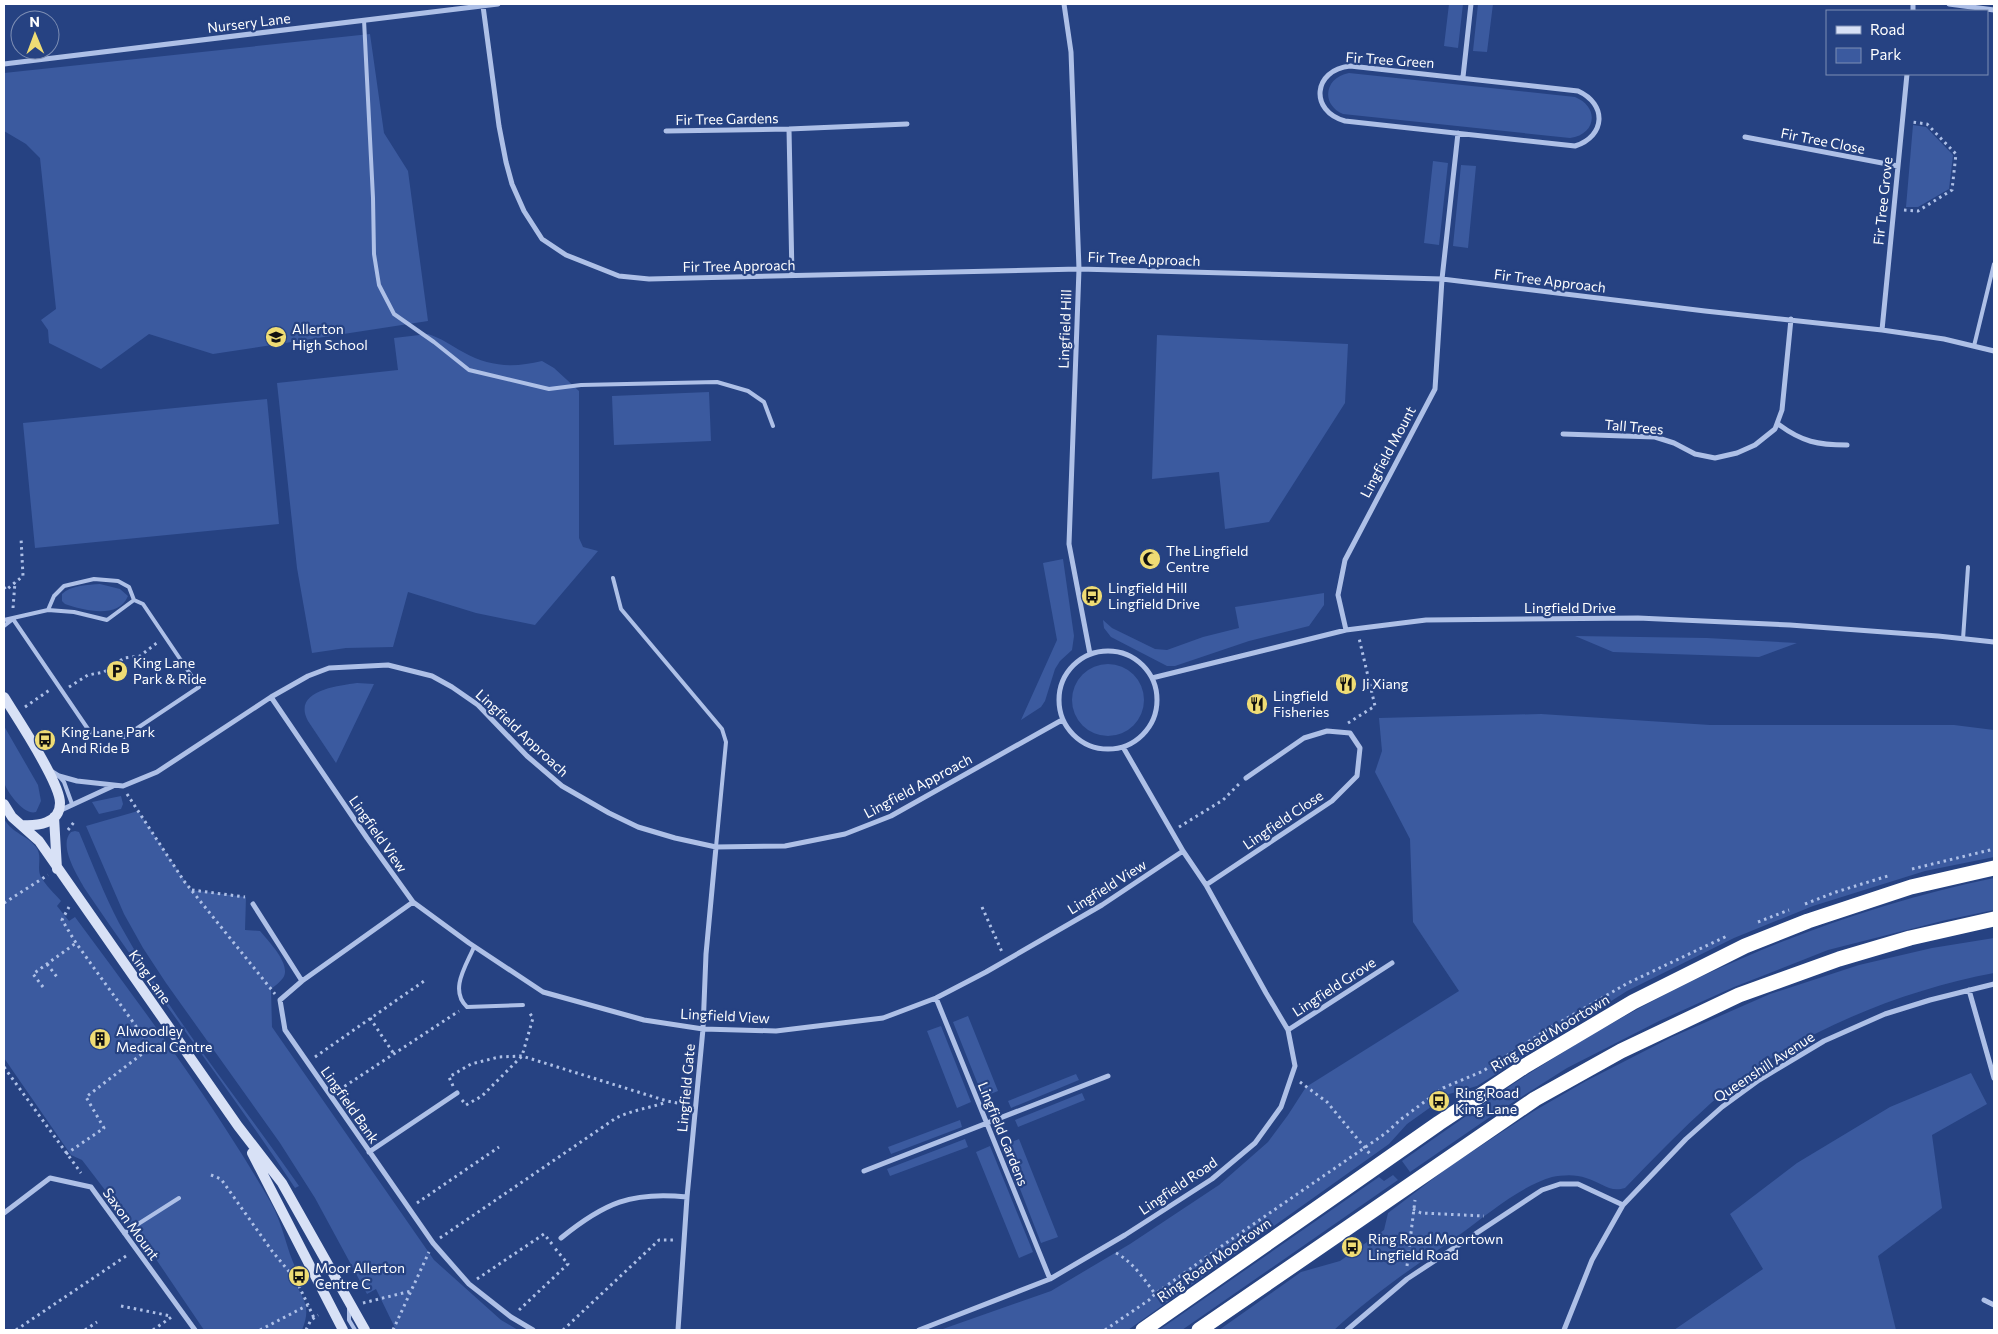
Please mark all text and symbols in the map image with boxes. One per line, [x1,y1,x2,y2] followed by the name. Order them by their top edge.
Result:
[206,9,292,36] street label: Nursery Lane
[10,10,60,60] north arrow
[1826,10,1988,75] legend
[29,13,40,30] text: N
[1870,20,1905,38] text: Road
[1870,45,1901,63] text: Park
[1345,48,1435,71] street label: Fir Tree Green
[675,109,779,128] street label: Fir Tree Gardens
[1779,124,1867,157] street label: Fir Tree Close
[1869,156,1896,246] street label: Fir Tree Grove
[1087,248,1201,269] street label: Fir Tree Approach
[682,256,795,275] street label: Fir Tree Approach
[1493,265,1607,296] street label: Fir Tree Approach
[1055,289,1074,369] street label: Lingfield Hill
[292,320,368,353] place label: Allerton High School
[264,325,288,349] school or university icon: Allerton High School
[1356,403,1419,501] street label: Lingfield Mount
[1604,415,1664,438] street label: Tall Trees
[1166,542,1248,575] place label: The Lingfield Centre
[1138,547,1162,571] mosque icon: The Lingfield Centre
[1108,579,1200,612] place label: Lingfield Hill Lingfield Drive
[1080,584,1104,608] bus stop icon: Lingfield Hill Lingfield Drive
[1524,599,1616,616] street label: Lingfield Drive
[133,654,206,687] place label: King Lane Park & Ride
[105,659,129,683] parking icon: King Lane Park & Ride
[1334,672,1358,696] restaurant icon: Ji Xiang
[1362,675,1409,692] place label: Ji Xiang
[473,685,572,780] street label: Lingfield Approach
[1273,687,1329,720] place label: Lingfield Fisheries
[1245,692,1269,716] restaurant icon: Lingfield Fisheries
[61,723,155,756] place label: King Lane Park And Ride B
[33,728,57,752] bus stop icon: King Lane Park And Ride B
[861,750,975,821] street label: Lingfield Approach
[1239,786,1326,853] street label: Lingfield Close
[346,792,411,875] street label: Lingfield View
[1064,856,1149,918] street label: Lingfield View
[126,946,175,1007] street label: King Lane
[1289,953,1379,1020] street label: Lingfield Grove
[1487,990,1612,1075] street label: Ring Road Moortown
[680,1005,770,1026] street label: Lingfield View
[116,1022,212,1055] place label: Alwoodley Medical Centre
[88,1027,112,1051] building icon: Alwoodley Medical Centre
[1710,1028,1817,1105] street label: Queenshill Avenue
[673,1043,698,1133] street label: Lingfield Gate
[318,1063,383,1147] street label: Lingfield Bank
[975,1079,1032,1188] street label: Lingfield Gardens
[1455,1084,1519,1117] place label: Ring Road King Lane
[1427,1089,1451,1113] bus stop icon: Ring Road King Lane
[1135,1153,1220,1218] street label: Lingfield Road
[100,1184,163,1263] street label: Saxon Mount
[1153,1214,1274,1305] street label: Ring Road Moortown
[1368,1230,1503,1263] place label: Ring Road Moortown Lingfield Road
[1340,1235,1364,1259] bus stop icon: Ring Road Moortown Lingfield Road
[315,1259,405,1292] place label: Moor Allerton Centre C
[287,1264,311,1288] bus stop icon: Moor Allerton Centre C

